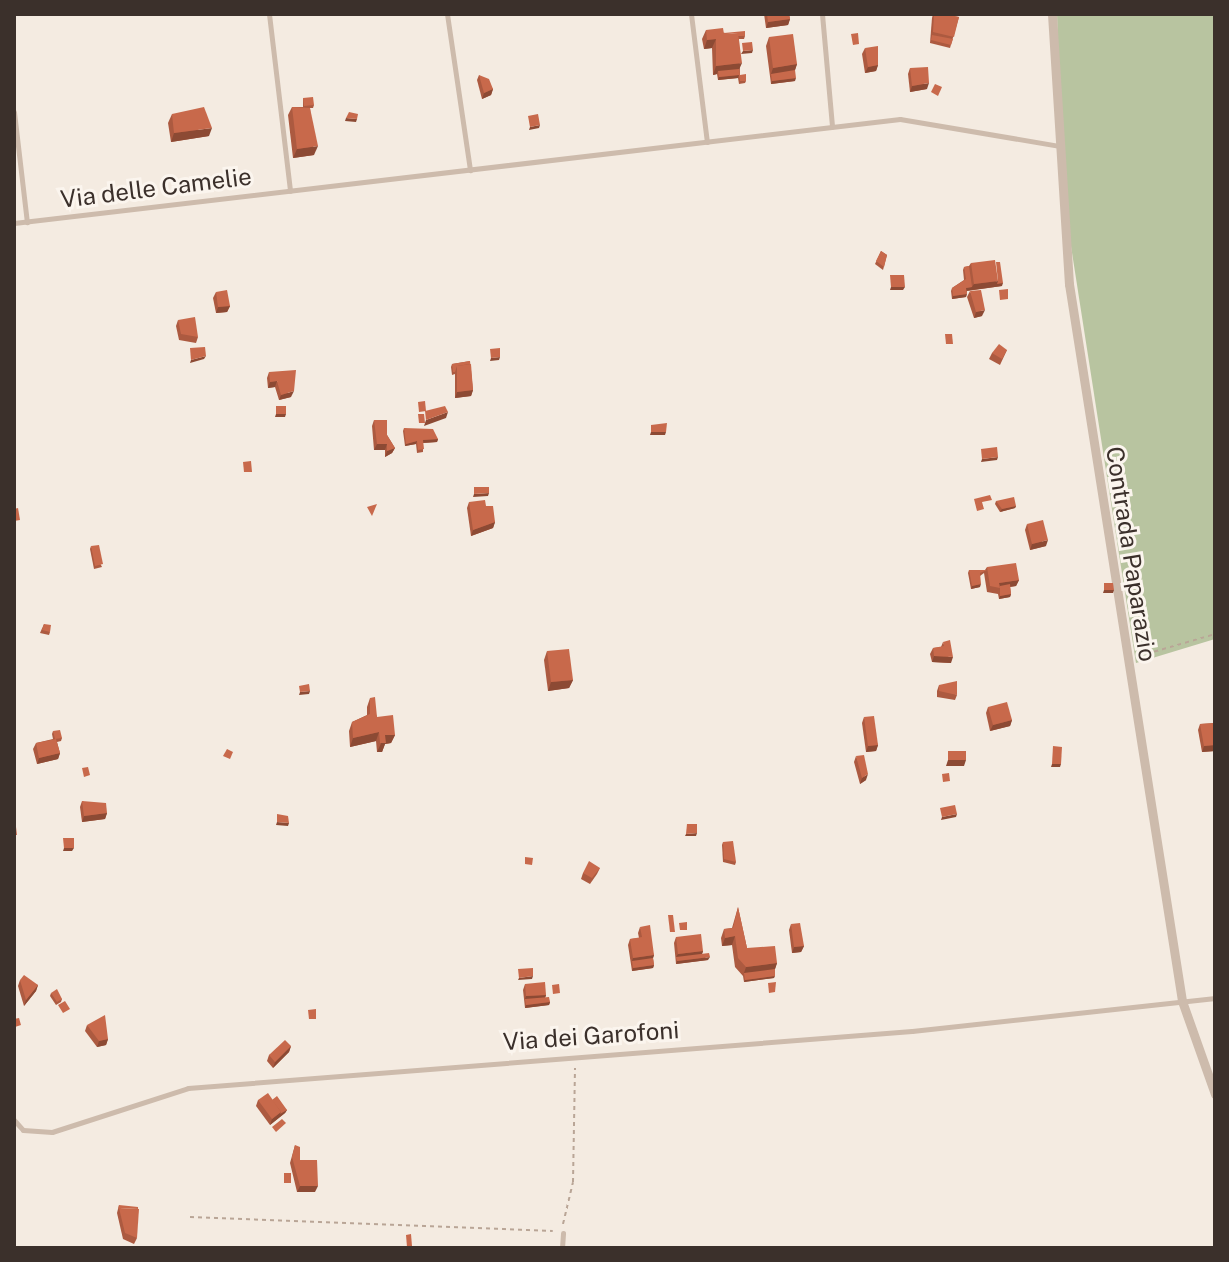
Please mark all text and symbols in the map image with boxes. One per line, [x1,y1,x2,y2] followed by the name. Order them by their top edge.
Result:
[59,162,253,214] street label: Via delle Camelie
[1100,444,1162,664] street label: Contrada Paparazio
[502,1015,680,1057] street label: Via dei Garofoni

